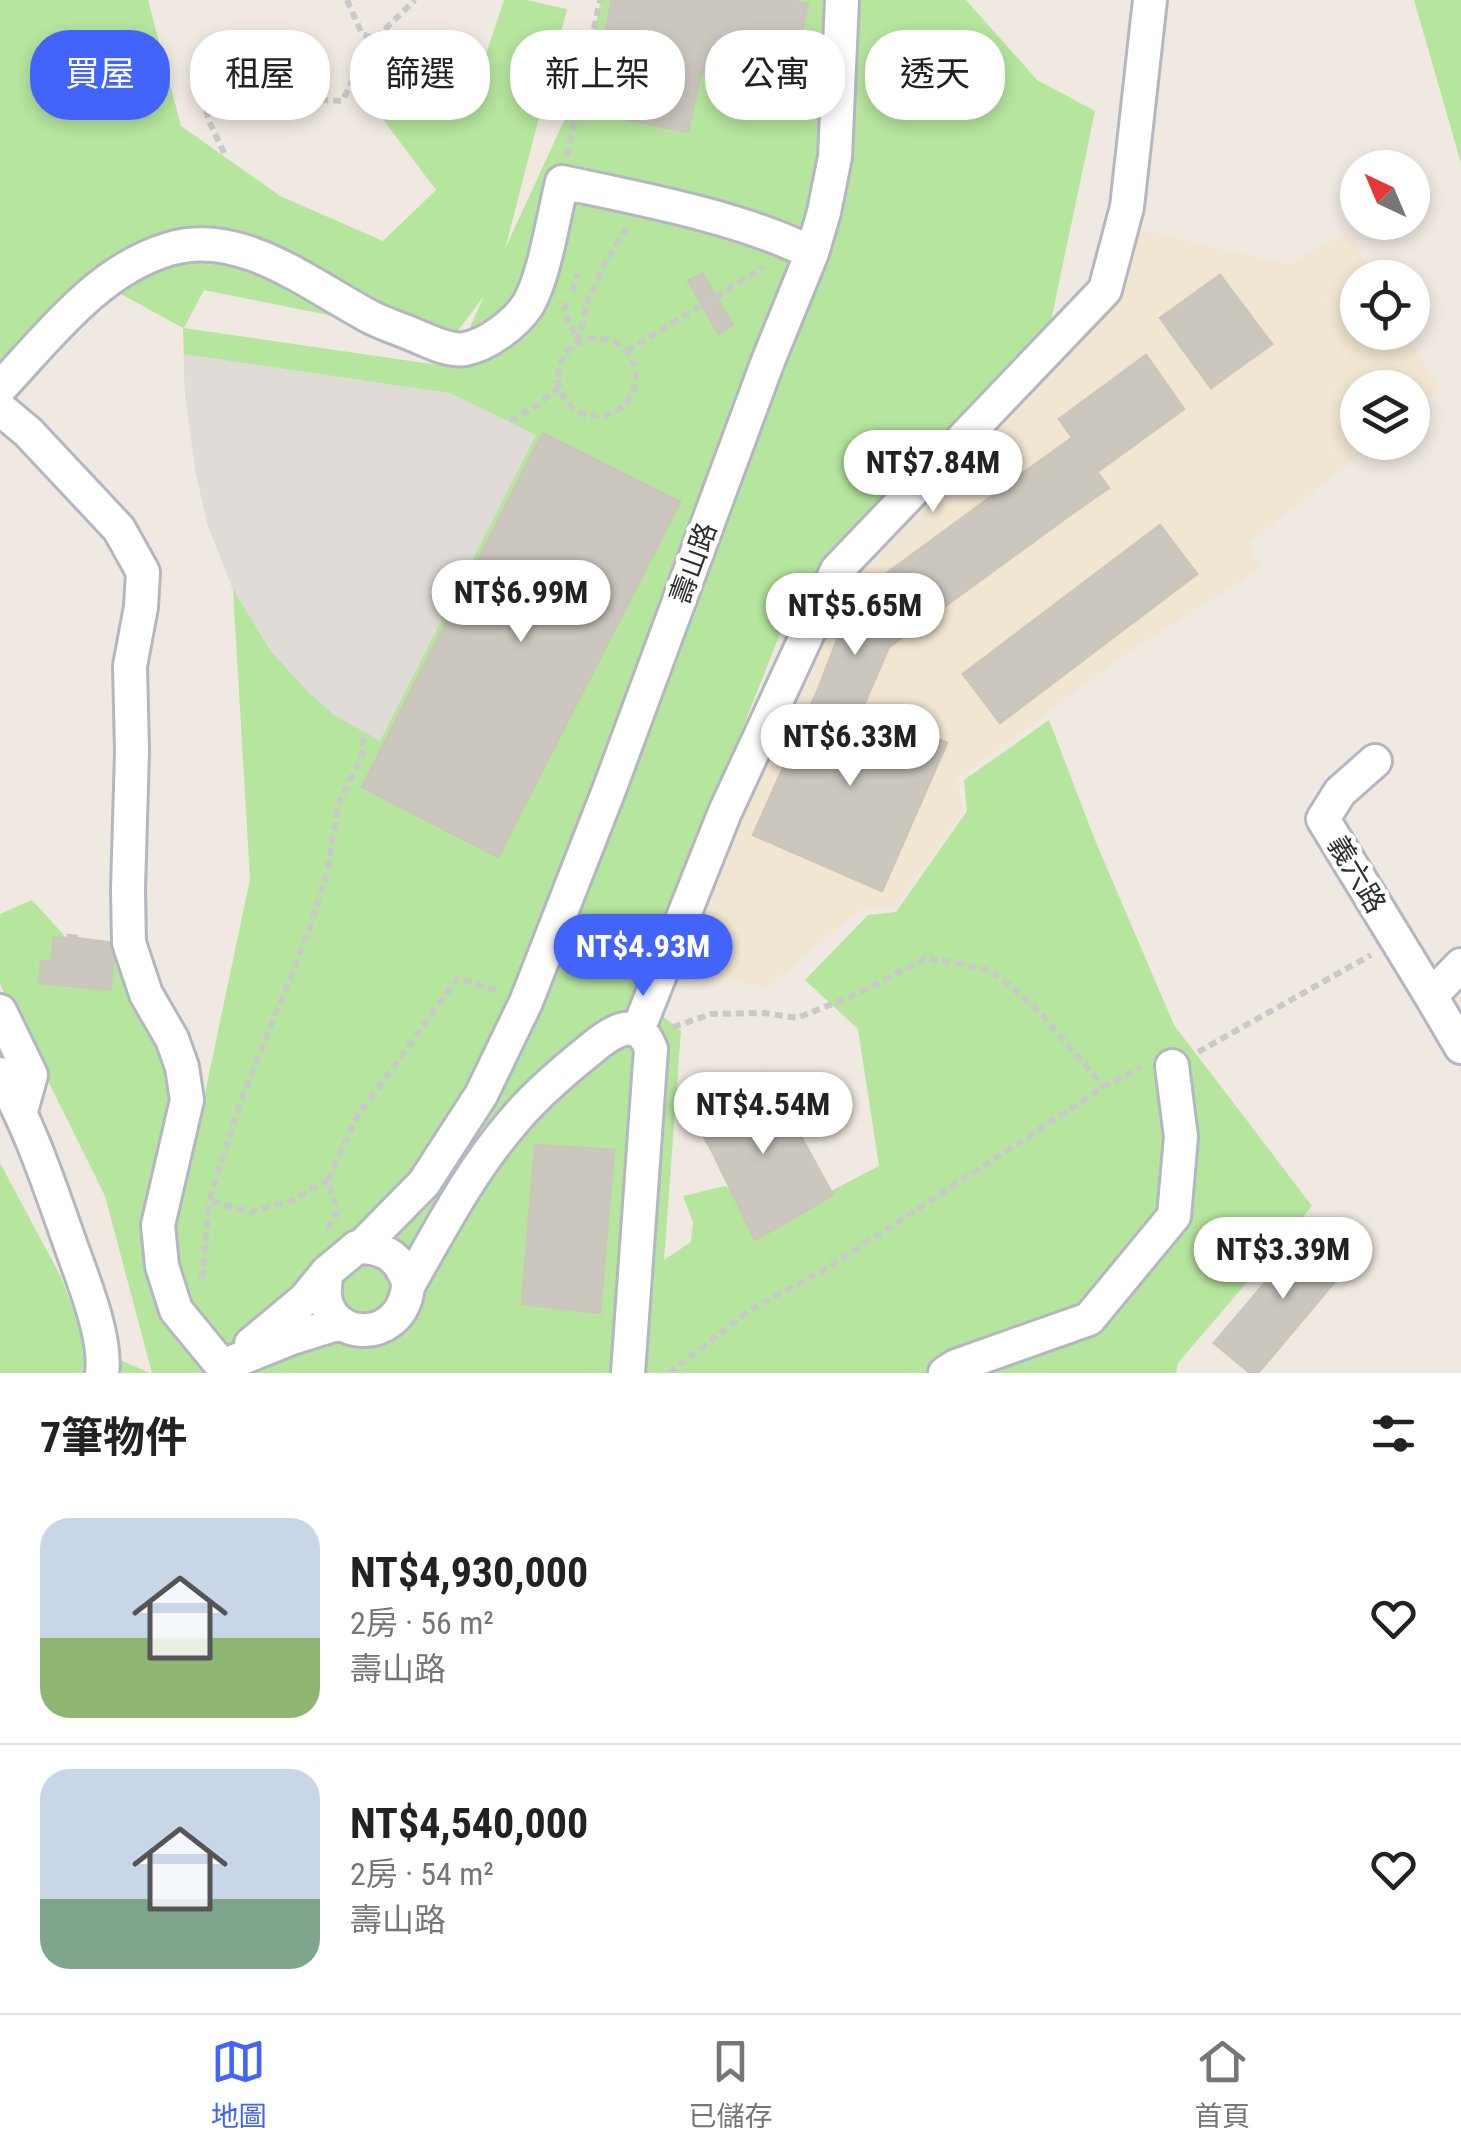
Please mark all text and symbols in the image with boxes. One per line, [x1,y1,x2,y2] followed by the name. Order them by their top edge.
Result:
[30,30,170,120] chip: 買屋
[190,30,330,120] chip: 租屋
[350,30,490,120] chip: 篩選
[510,30,685,120] chip: 新上架
[705,30,845,120] chip: 公寓
[865,30,1005,120] chip: 透天
[1340,150,1430,240] north arrow
[1340,150,1430,460] map controls
[1340,260,1430,350] button: locate
[1340,370,1430,460] button: layers
[830,430,1036,515] pin: NT$7.84M
[866,443,1000,481] text: NT$7.84M
[664,518,723,608] street label: 壽山路
[418,560,624,645] pin: NT$6.99M
[454,573,588,611] text: NT$6.99M
[752,573,958,658] pin: NT$5.65M
[788,586,922,624] text: NT$5.65M
[747,704,953,789] pin: NT$6.33M
[783,717,917,755] text: NT$6.33M
[1321,830,1392,919] street label: 義六路
[540,914,746,999] pin: NT$4.93M
[576,927,710,965] text: NT$4.93M
[660,1072,866,1157] pin: NT$4.54M
[696,1085,830,1123] text: NT$4.54M
[1180,1217,1386,1302] pin: NT$3.39M
[1216,1230,1350,1268] text: NT$3.39M
[1366,1406,1421,1461] icon: filters
[40,1413,187,1462] text: 7筆物件
[350,1548,588,1597] text: NT$4,930,000
[120,1558,240,1678] icon: home
[1366,1591,1421,1646] icon: heart
[350,1604,494,1642] text: 2房 · 56 m²
[350,1650,446,1688] text: 壽山路
[350,1799,588,1848] text: NT$4,540,000
[120,1809,240,1929] icon: home
[1366,1842,1421,1897] icon: heart
[350,1855,494,1893] text: 2房 · 54 m²
[350,1901,446,1939] text: 壽山路
[211,2034,267,2134] tab: 地圖
[688,2034,772,2134] tab: 已儲存
[1194,2034,1250,2134] tab: 首頁

